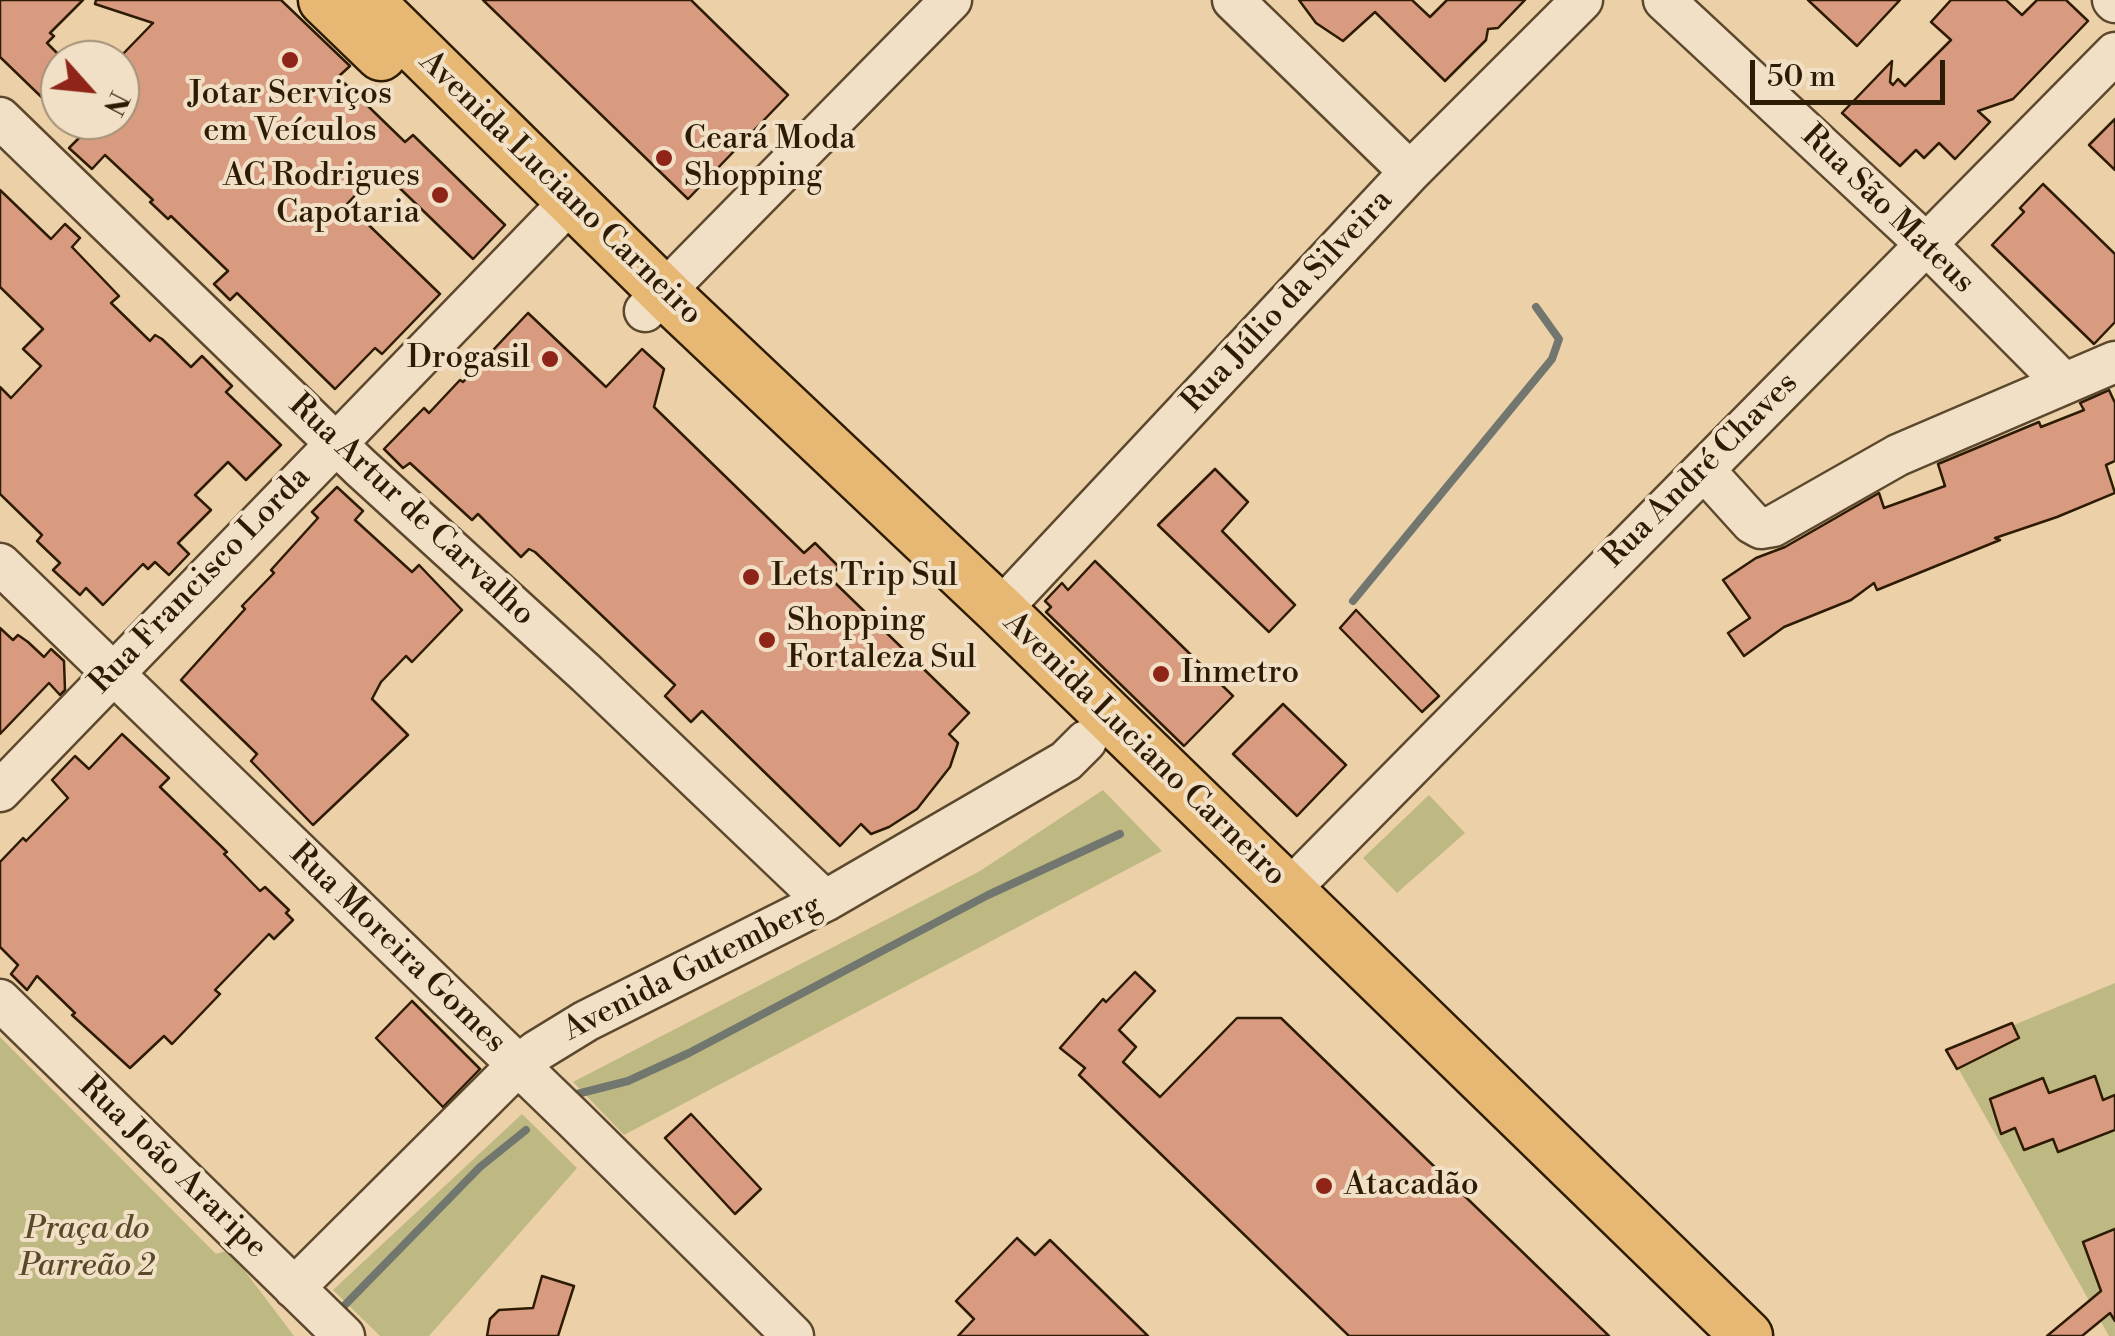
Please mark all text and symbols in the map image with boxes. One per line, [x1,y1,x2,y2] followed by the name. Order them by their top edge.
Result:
[40,40,140,140] north arrow
[1755,40,1950,102] scale bar
[411,44,709,334] street label: Avenida Luciano Carneiro
[279,49,301,71] marker: Jotar Serviços em Veículos
[1767,58,1836,96] text: 50 m
[188,76,392,151] place label: Jotar Serviços em Veículos
[95,85,136,121] text: N
[1792,118,1982,302] street label: Rua São Mateus
[684,121,855,196] place label: Ceará Moda Shopping
[653,147,675,169] marker: Ceará Moda Shopping
[223,158,420,233] place label: AC Rodrigues Capotaria
[1175,182,1401,422] street label: Rua Júlio da Silveira
[429,184,451,206] marker: AC Rodrigues Capotaria
[407,340,530,378] place label: Drogasil
[539,348,561,370] marker: Drogasil
[1595,365,1807,577] street label: Rua André Chaves
[280,387,542,635] street label: Rua Artur de Carvalho
[83,459,319,703] street label: Rua Francisco Lorda
[771,558,958,596] place label: Lets Trip Sul
[740,566,762,588] marker: Lets Trip Sul
[787,603,976,678] place label: Shopping Fortaleza Sul
[995,605,1293,895] street label: Avenida Luciano Carneiro
[756,629,778,651] marker: Shopping Fortaleza Sul
[1181,655,1299,693] place label: Inmetro
[1150,663,1172,685] marker: Inmetro
[281,836,513,1062] street label: Rua Moreira Gomes
[558,887,828,1051] street label: Avenida Gutemberg
[70,1068,274,1268] street label: Rua João Araripe
[1344,1167,1479,1205] place label: Atacadão
[1313,1175,1335,1197] marker: Atacadão
[19,1211,155,1286] park label: Praça do Parreão 2

